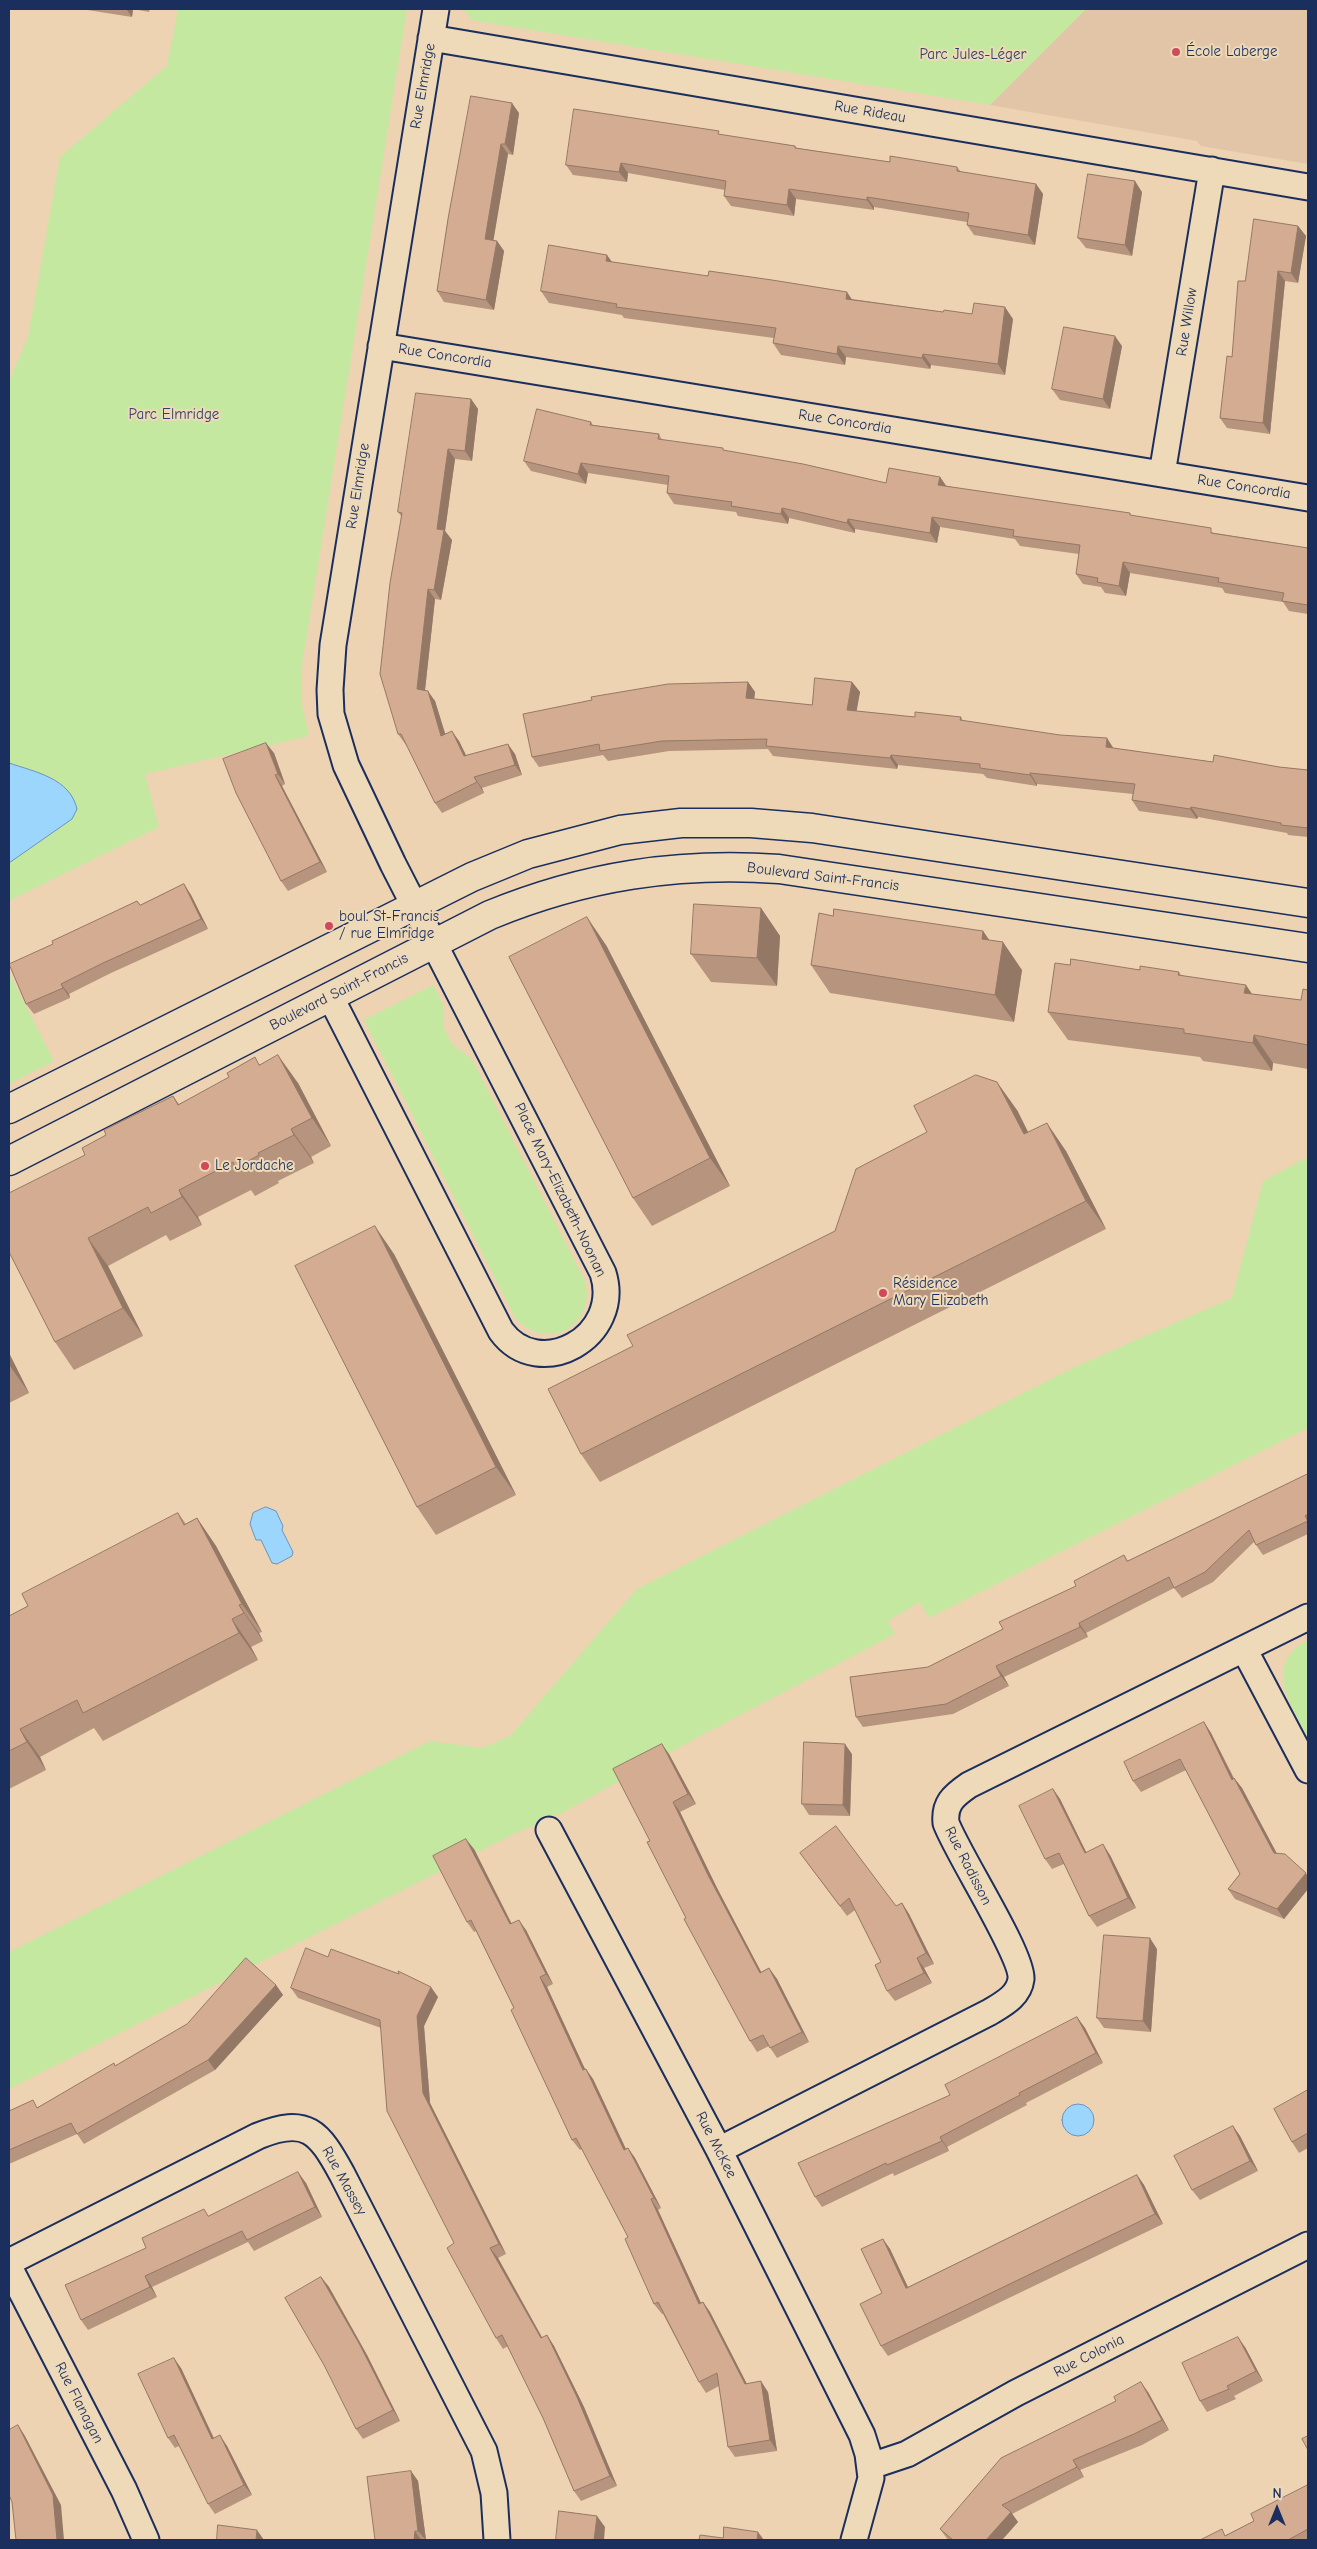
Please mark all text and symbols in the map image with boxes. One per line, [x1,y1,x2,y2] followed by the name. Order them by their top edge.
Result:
[407,42,439,130] street label: Rue Elmridge
[1186,43,1278,61] place label: École Laberge
[919,46,1027,64] park label: Parc Jules-Léger
[1170,46,1182,58] marker: École Laberge
[833,97,907,127] street label: Rue Rideau
[1173,287,1201,357] street label: Rue Willow
[397,340,493,372] street label: Rue Concordia
[129,406,219,424] park label: Parc Elmridge
[797,406,893,438] street label: Rue Concordia
[342,442,374,530] street label: Rue Elmridge
[1196,471,1292,503] street label: Rue Concordia
[746,859,900,895] street label: Boulevard Saint-Francis
[339,908,439,943] place label: boul. St-Francis / rue Elmridge
[323,920,335,932] marker: boul. St-Francis / rue Elmridge
[267,949,411,1035] street label: Boulevard Saint-Francis
[510,1100,610,1280] street label: Place Mary-Elizabeth-Noonan
[215,1157,294,1175] place label: Le Jordache
[199,1160,211,1172] marker: Le Jordache
[893,1275,988,1310] place label: Résidence Mary Elizabeth
[877,1287,889,1299] marker: Résidence Mary Elizabeth
[941,1824,995,1908] street label: Rue Radisson
[692,2109,740,2181] street label: Rue McKee
[318,2143,370,2219] street label: Rue Massey
[1051,2331,1127,2381] street label: Rue Colonia
[51,2359,107,2447] street label: Rue Flanagan
[1252,2484,1302,2534] north arrow
[1272,2485,1282,2502] text: N

